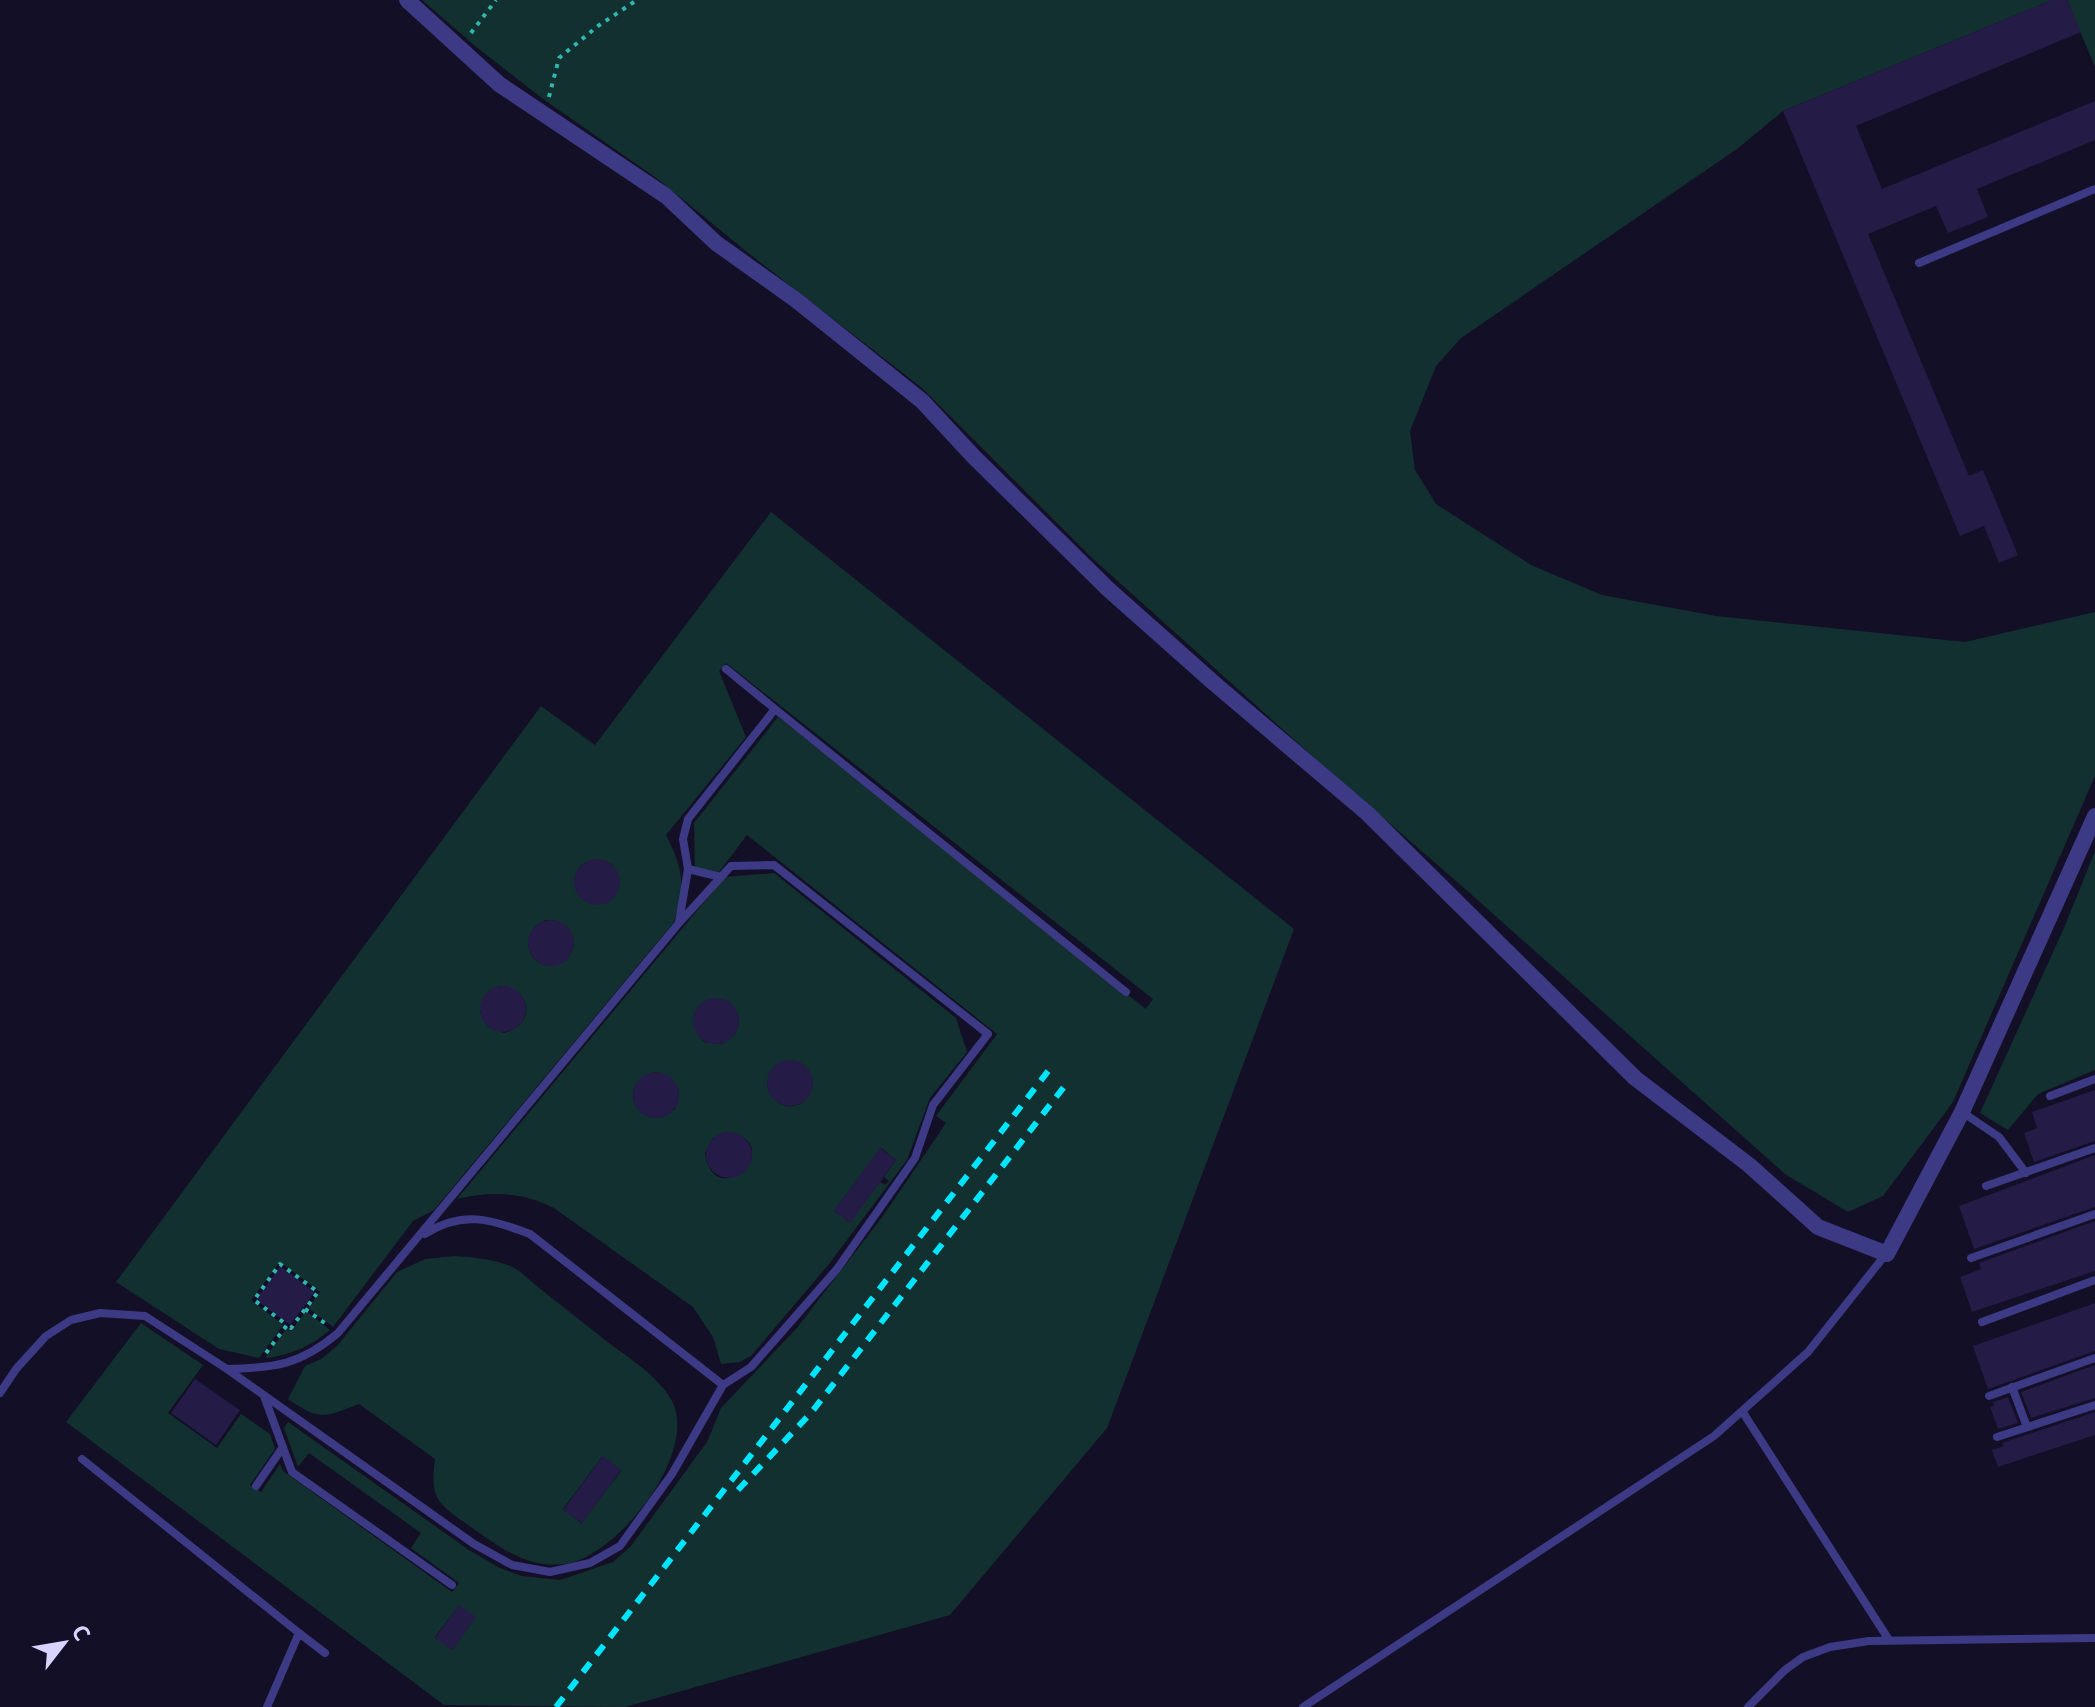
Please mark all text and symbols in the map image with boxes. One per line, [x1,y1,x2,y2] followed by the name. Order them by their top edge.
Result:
[24,1603,104,1683] north arrow
[66,1618,98,1646] text: С

